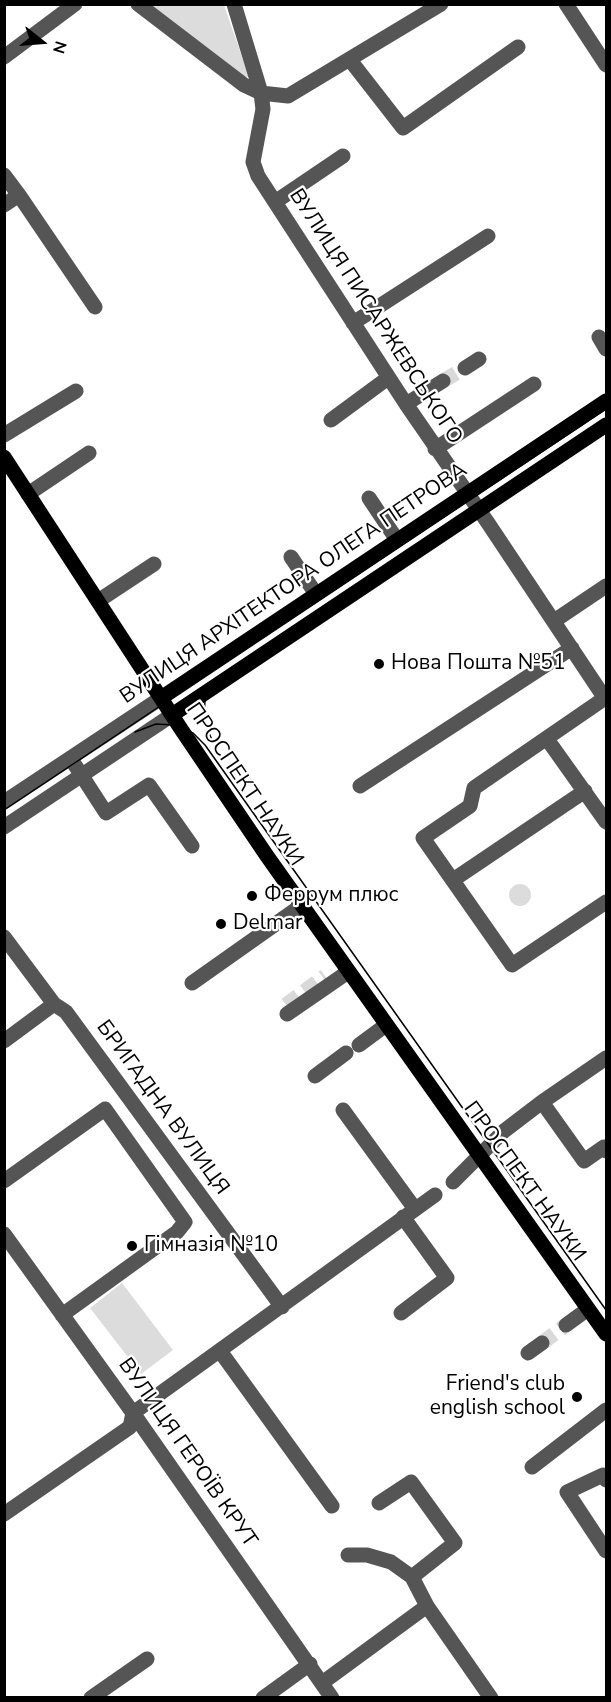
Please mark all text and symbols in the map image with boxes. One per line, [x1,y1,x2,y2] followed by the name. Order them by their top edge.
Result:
[12,12,72,72] north arrow
[47,38,71,56] text: N
[283,185,467,449] street label: ВУЛИЦЯ ПИСАРЖЕВСЬКОГО
[116,458,472,710] street label: ВУЛИЦЯ АРХІТЕКТОРА ОЛЕГА ПЕТРОВА
[391,651,566,677] place label: Нова Пошта №51
[372,657,386,671] marker: Нова Пошта №51
[180,699,308,871] street label: ПРОСПЕКТ НАУКИ
[264,883,399,909] place label: Феррум плюс
[245,889,259,903] marker: Феррум плюс
[233,911,303,937] place label: Delmar
[214,917,228,931] marker: Delmar
[90,1016,234,1200] street label: БРИГАДНА ВУЛИЦЯ
[458,1097,590,1267] street label: ПРОСПЕКТ НАУКИ
[144,1233,278,1259] place label: Гімназія №10
[125,1239,139,1253] marker: Гімназія №10
[112,1354,262,1552] street label: ВУЛИЦЯ ГЕРОЇВ КРУТ
[430,1372,565,1422] place label: Friend's club english school
[570,1390,584,1404] marker: Friend's club english school

